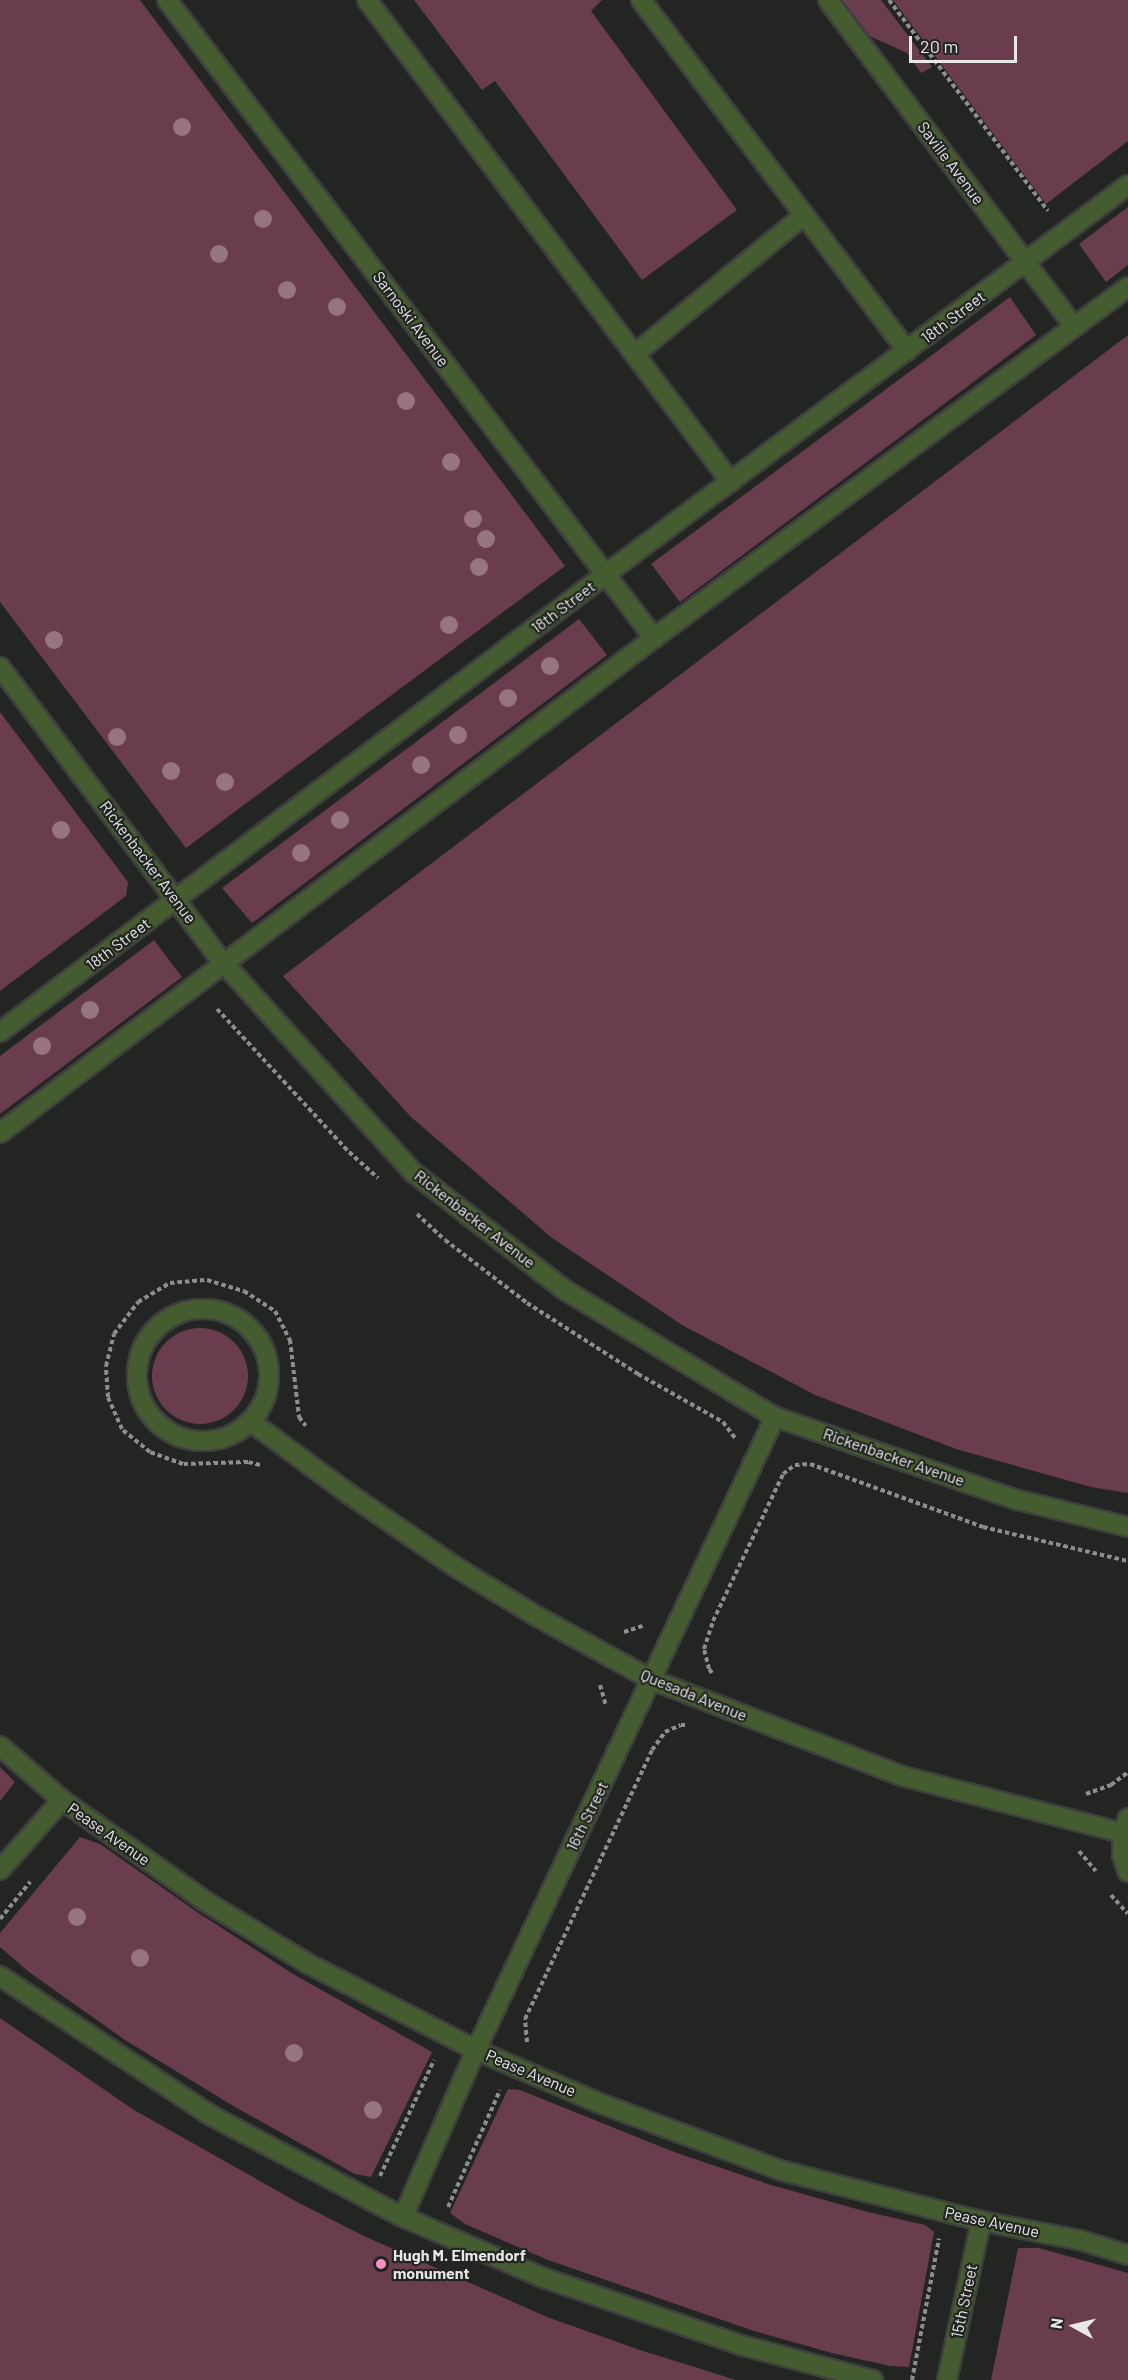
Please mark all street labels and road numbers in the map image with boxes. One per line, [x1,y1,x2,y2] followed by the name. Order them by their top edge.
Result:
[914,118,988,208] street label: Saville Avenue
[369,268,453,370] street label: Sarnoski Avenue
[917,287,989,347] street label: 18th Street
[527,577,599,637] street label: 18th Street
[96,797,200,927] street label: Rickenbacker Avenue
[82,914,154,974] street label: 18th Street
[411,1166,539,1272] street label: Rickenbacker Avenue
[821,1424,967,1490] street label: Rickenbacker Avenue
[638,1665,750,1725] street label: Quesada Avenue
[562,1778,612,1854] street label: 16th Street
[64,1799,154,1869] street label: Pease Avenue
[483,2045,579,2101] street label: Pease Avenue
[943,2203,1041,2241] street label: Pease Avenue
[947,2262,981,2340] street label: 15th Street

